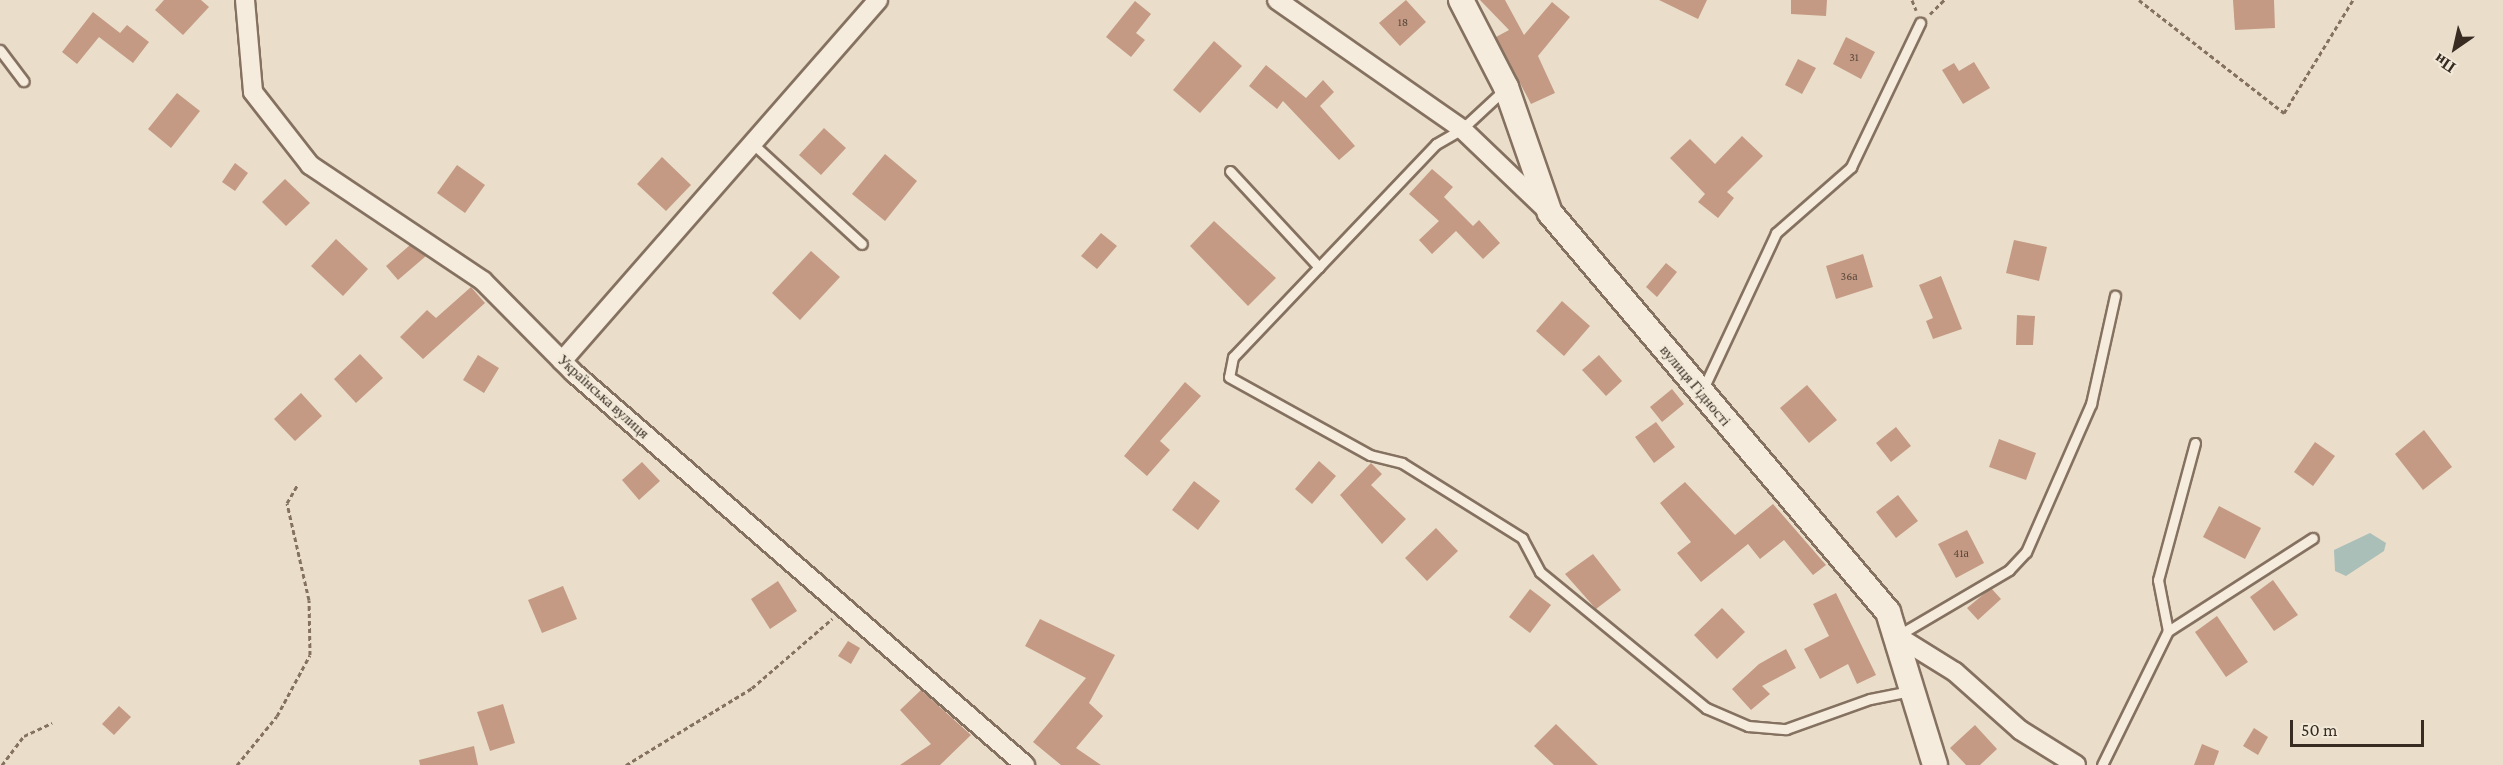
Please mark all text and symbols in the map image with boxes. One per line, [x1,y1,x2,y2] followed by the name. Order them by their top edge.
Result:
[1398,16,1408,30] house number: 18
[2425,18,2485,78] north arrow
[2431,50,2458,76] text: Пн
[1849,51,1859,65] house number: 31
[1840,270,1858,284] house number: 36а
[1656,342,1734,430] street label: вулиця Гідності
[554,351,652,443] street label: Українська вулиця
[1953,547,1969,561] house number: 41а
[2293,708,2426,746] scale bar
[2301,720,2338,740] text: 50 m

